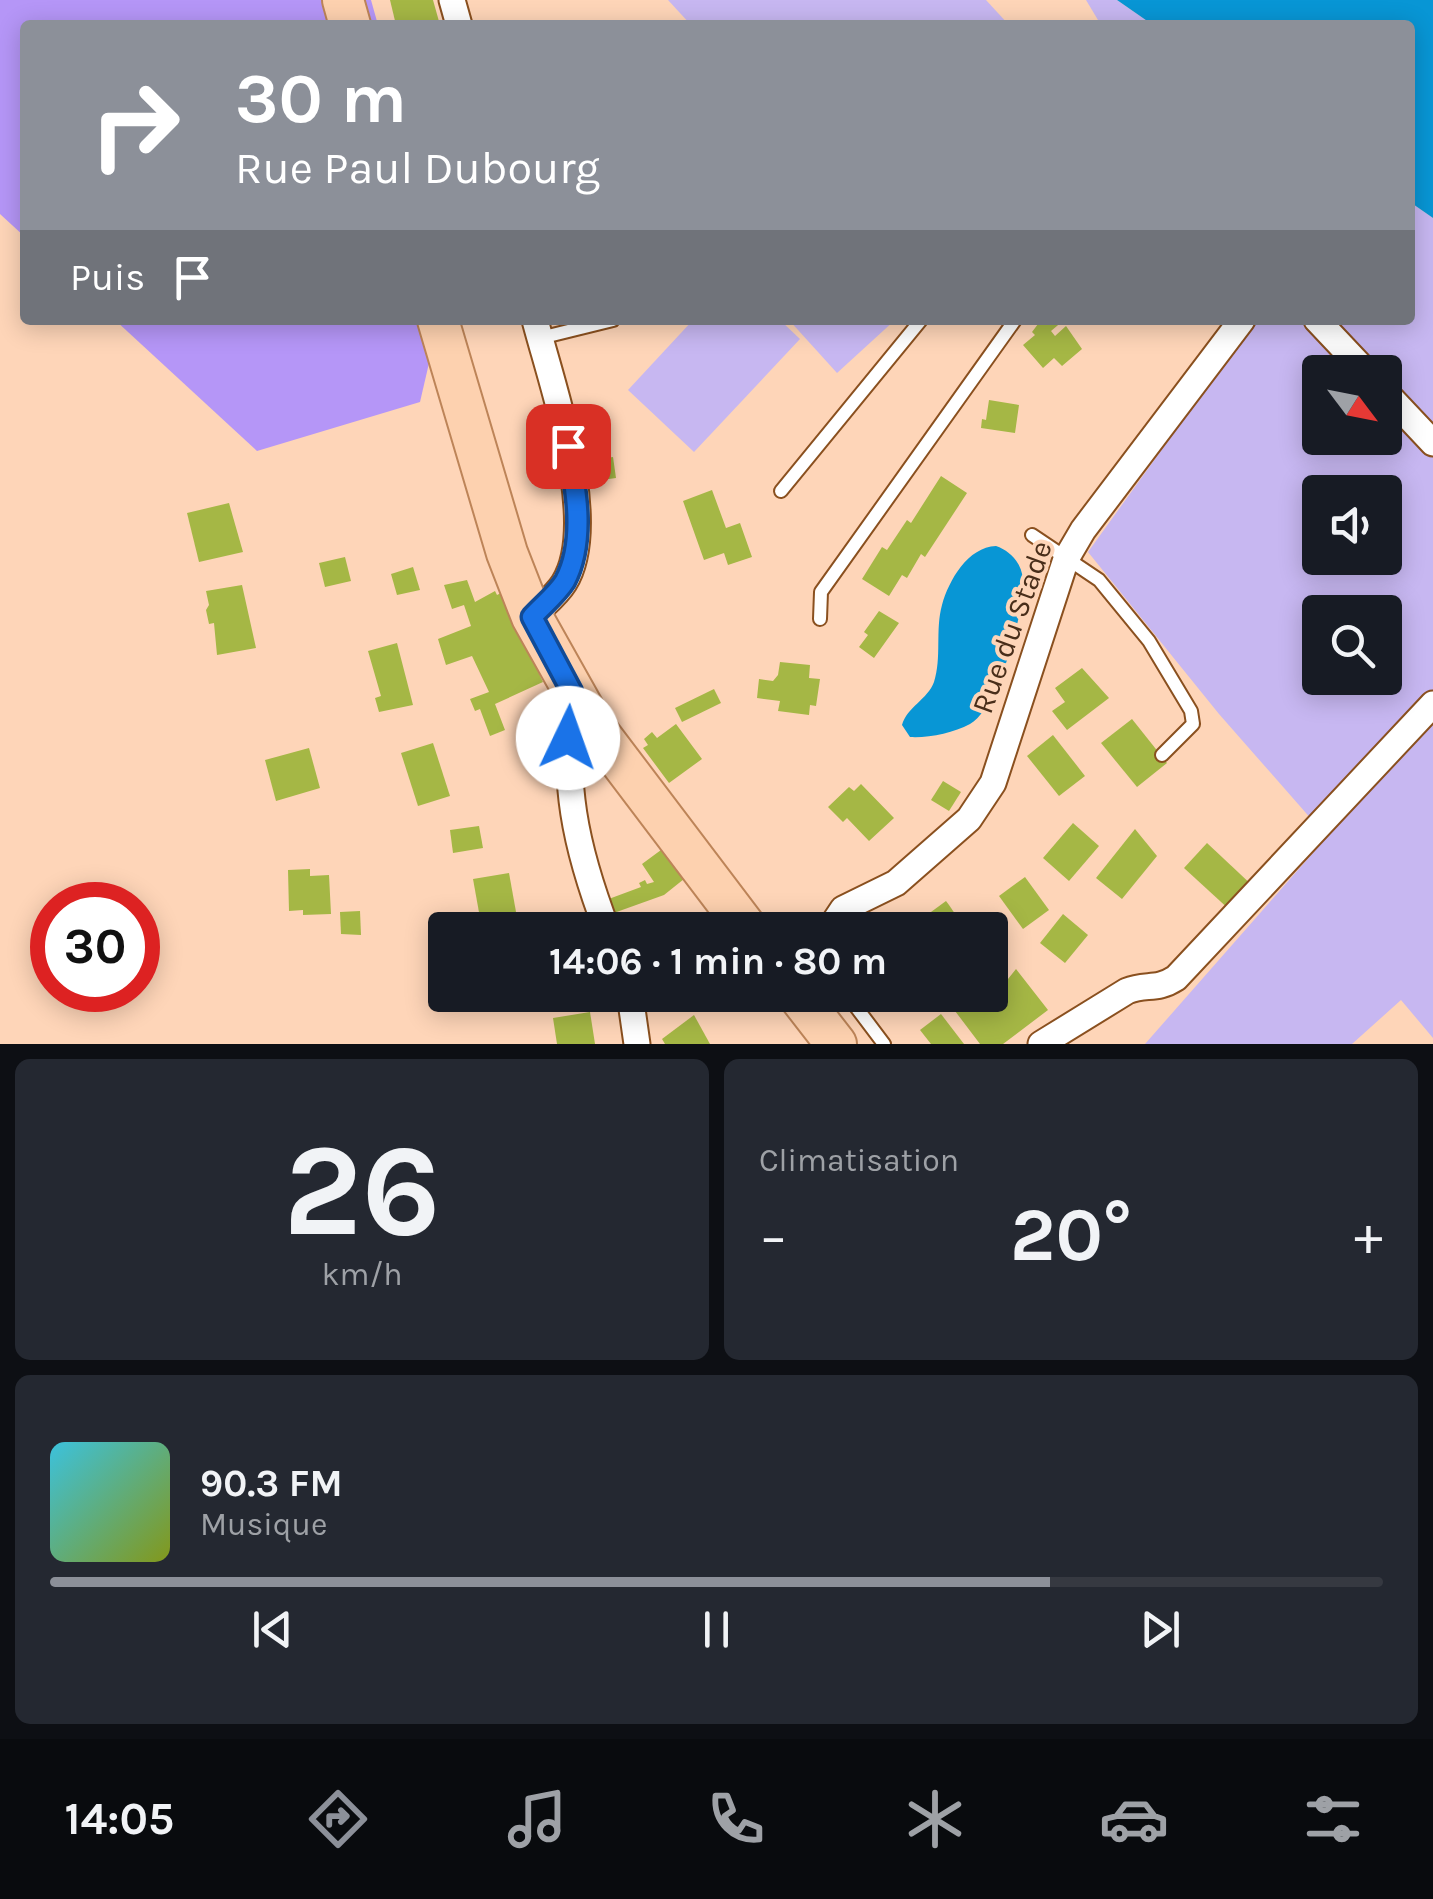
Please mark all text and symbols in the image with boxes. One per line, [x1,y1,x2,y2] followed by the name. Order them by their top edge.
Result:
[235,58,407,140] text: 30 m
[70,60,200,190] icon: right
[235,142,600,194] text: Rue Paul Dubourg
[165,250,220,305] icon: arrive
[70,255,145,300] text: Puis
[1302,355,1402,455] north arrow
[1302,355,1402,695] map controls
[526,404,611,489] pin
[541,419,596,474] icon: arrive
[1302,475,1402,575] button: sound
[964,536,1060,718] street label: Rue du Stade
[1302,595,1402,695] button: search
[516,686,620,790] position arrow
[30,882,160,1012] speed limit sign: 30
[549,939,887,984] text: 14:06 · 1 min · 80 m
[283,1115,441,1267] text: 26
[759,1142,959,1179] text: Climatisation
[1010,1191,1132,1279] text: 20°
[759,1204,788,1268] text: −
[1354,1204,1383,1268] text: +
[321,1256,403,1293] text: km/h
[200,1461,343,1506] text: 90.3 FM
[200,1506,327,1543] text: Musique
[245,1602,300,1657] icon: previous
[689,1602,744,1657] icon: pause
[1133,1602,1188,1657] icon: next
[303,1784,373,1854] icon: directions
[502,1784,572,1854] icon: music
[701,1784,771,1854] icon: phone
[900,1784,970,1854] icon: climate
[1099,1784,1169,1854] icon: car
[1298,1784,1368,1854] icon: filters
[65,1793,174,1845] text: 14:05

